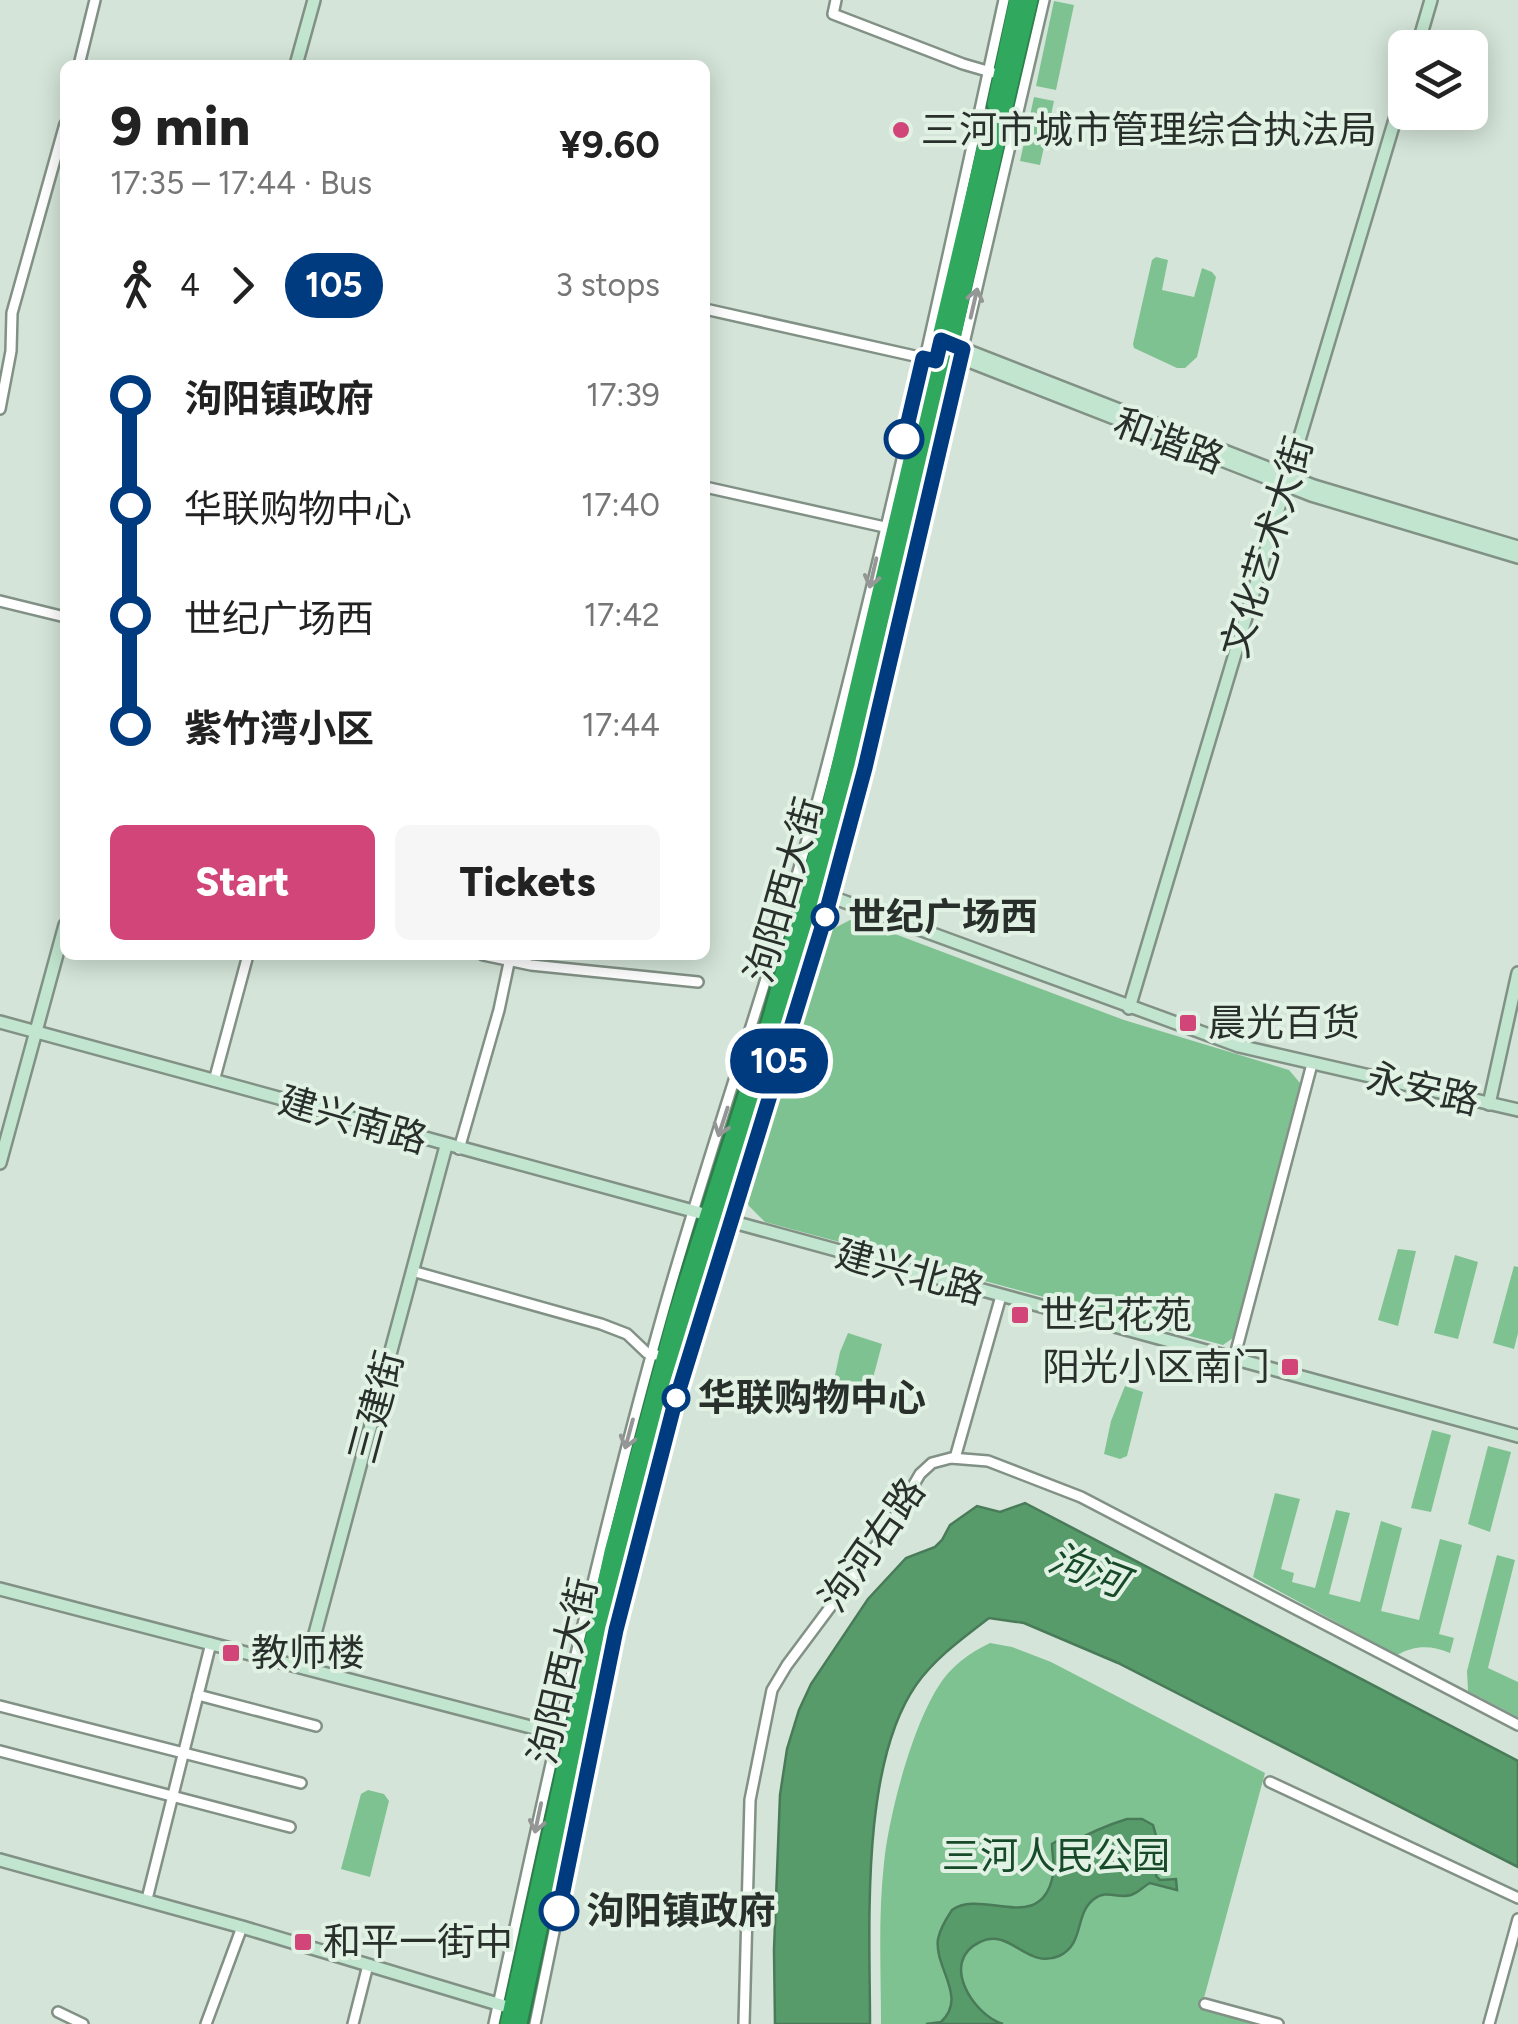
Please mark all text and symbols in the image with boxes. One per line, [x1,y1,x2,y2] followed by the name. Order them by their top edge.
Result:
[1388,30,1488,130] map controls
[1388,30,1488,130] button: layers
[110,93,250,159] text: 9 min
[921,107,1377,153] place label: 三河市城市管理综合执法局
[890,119,912,141] marker: 三河市城市管理综合执法局
[559,122,660,168] text: ¥9.60
[110,164,372,202] text: 17:35 – 17:44 · Bus
[110,258,165,313] icon: walk
[215,258,270,313] icon: forward
[305,264,363,306] text: 105
[180,266,200,304] text: 4
[555,266,660,304] text: 3 stops
[966,288,984,320] one-way arrow
[184,376,374,422] text: 泃阳镇政府
[586,376,660,414] text: 17:39
[1108,399,1230,483] street label: 和谐路
[885,420,923,458] unlabelled marker
[1212,431,1322,663] street label: 文化艺术大街
[184,486,412,532] text: 华联购物中心
[581,486,660,524] text: 17:40
[863,556,881,588] one-way arrow
[184,596,374,642] text: 世纪广场西
[584,596,660,634] text: 17:42
[184,706,374,752] text: 紫竹湾小区
[582,706,660,744] text: 17:44
[736,792,832,988] street label: 泃阳西大街
[110,825,375,940] button: Start
[395,825,660,940] button: Tickets
[848,894,1038,940] place label: 世纪广场西
[812,904,838,930] marker: 世纪广场西
[1208,1000,1360,1046] place label: 晨光百货
[1177,1012,1199,1034] marker: 晨光百货
[722,1028,836,1094] line badge: 105
[750,1040,808,1082] text: 105
[1362,1054,1484,1124] street label: 永安路
[274,1077,432,1163] street label: 建兴南路
[713,1106,731,1138] one-way arrow
[831,1230,989,1314] street label: 建兴北路
[1040,1292,1192,1338] place label: 世纪花苑
[1009,1304,1031,1326] marker: 世纪花苑
[1042,1344,1270,1390] place label: 阳光小区南门
[339,1346,413,1468] street label: 三建街
[1279,1356,1301,1378] marker: 阳光小区南门
[698,1375,926,1421] place label: 华联购物中心
[663,1385,689,1411] marker: 华联购物中心
[619,1418,638,1449] one-way arrow
[810,1470,934,1620] street label: 泃河右路
[1042,1533,1140,1609] water label: 泃河
[519,1573,607,1769] street label: 泃阳西大街
[251,1630,365,1676] place label: 教师楼
[220,1642,242,1664] marker: 教师楼
[528,1801,546,1833] one-way arrow
[942,1833,1170,1879] park label: 三河人民公园
[586,1888,776,1934] place label: 泃阳镇政府
[540,1892,578,1930] marker: 泃阳镇政府
[323,1919,513,1965] place label: 和平一街中
[292,1931,314,1953] marker: 和平一街中

